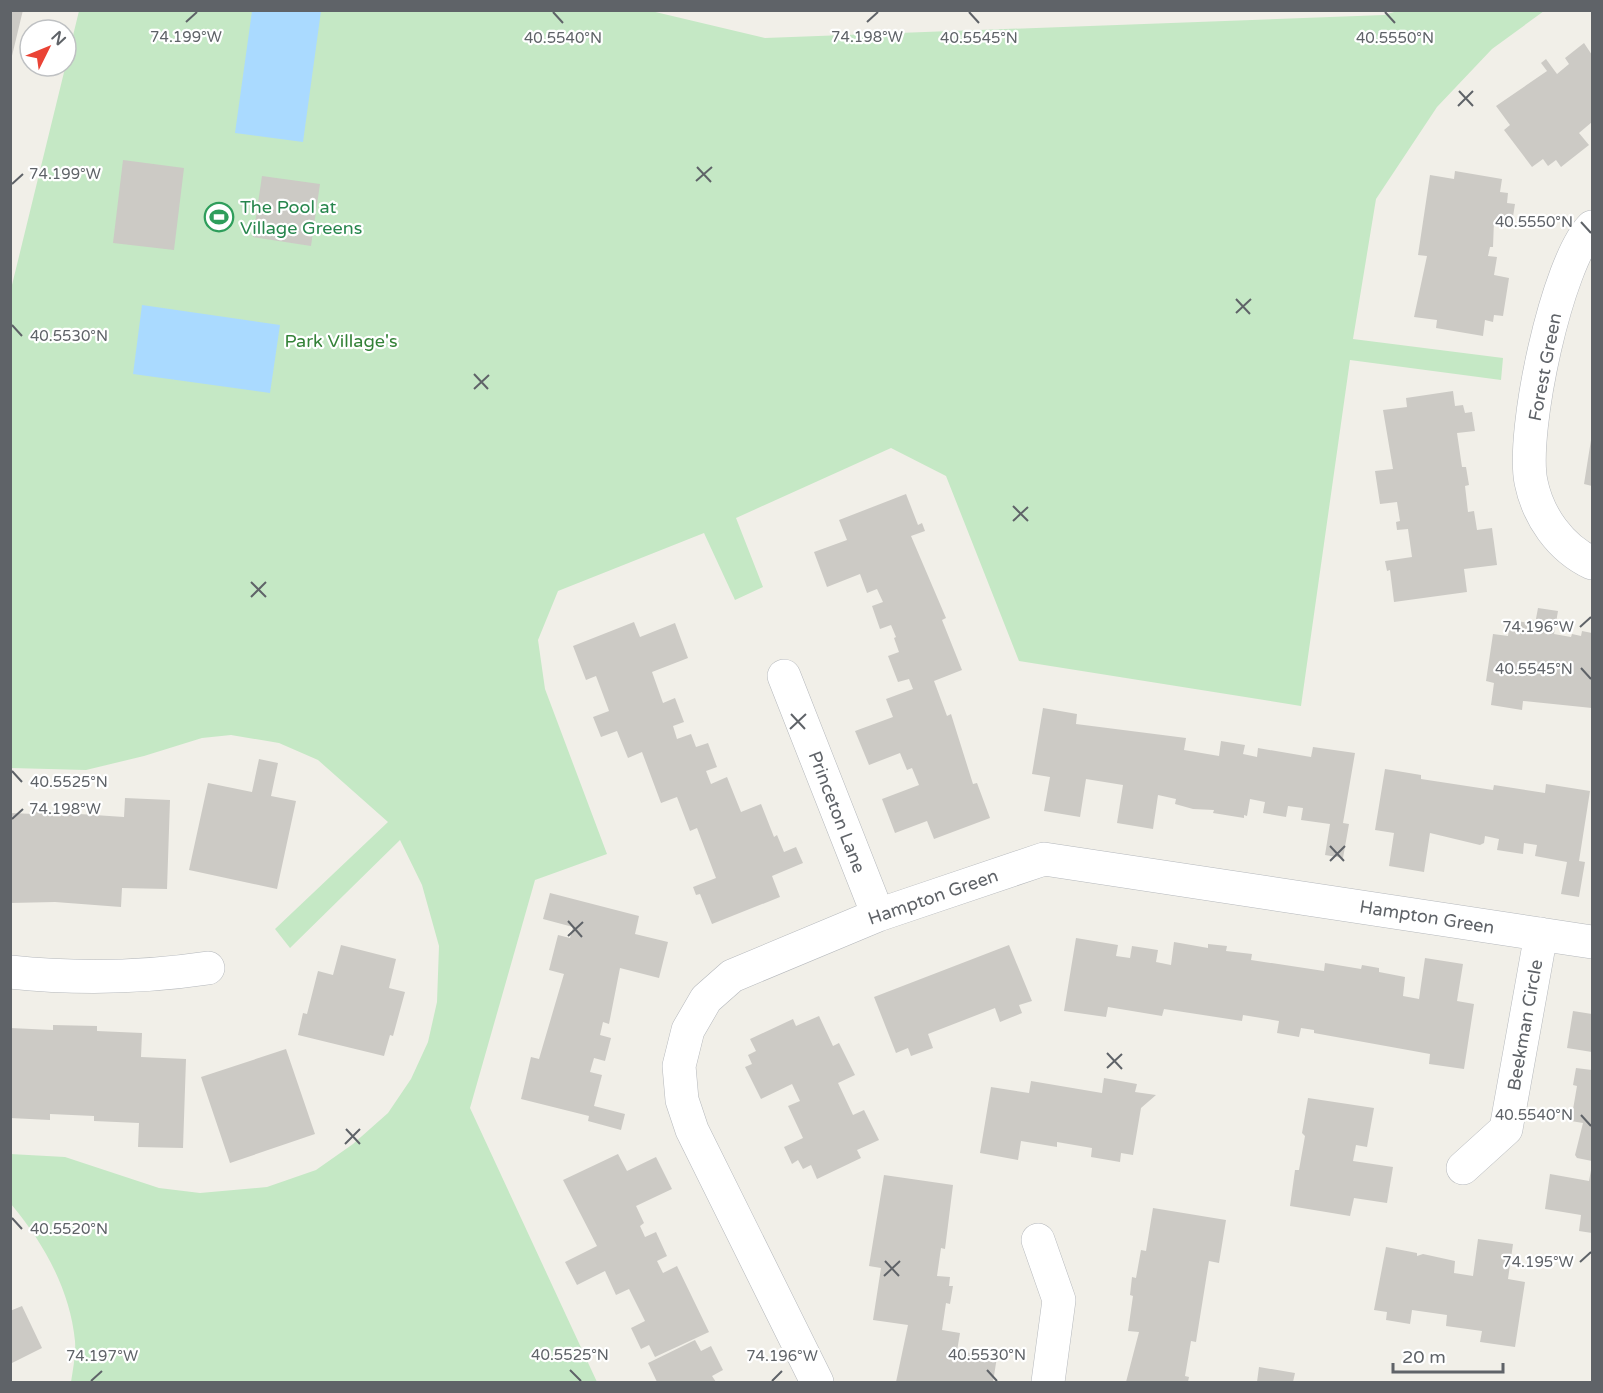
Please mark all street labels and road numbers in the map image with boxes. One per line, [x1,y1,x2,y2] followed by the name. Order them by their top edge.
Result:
[1524,311,1566,423] street label: Forest Green
[804,748,870,876] street label: Princeton Lane
[865,864,1001,930] street label: Hampton Green
[1358,895,1496,939] street label: Hampton Green
[1503,958,1547,1092] street label: Beekman Circle

